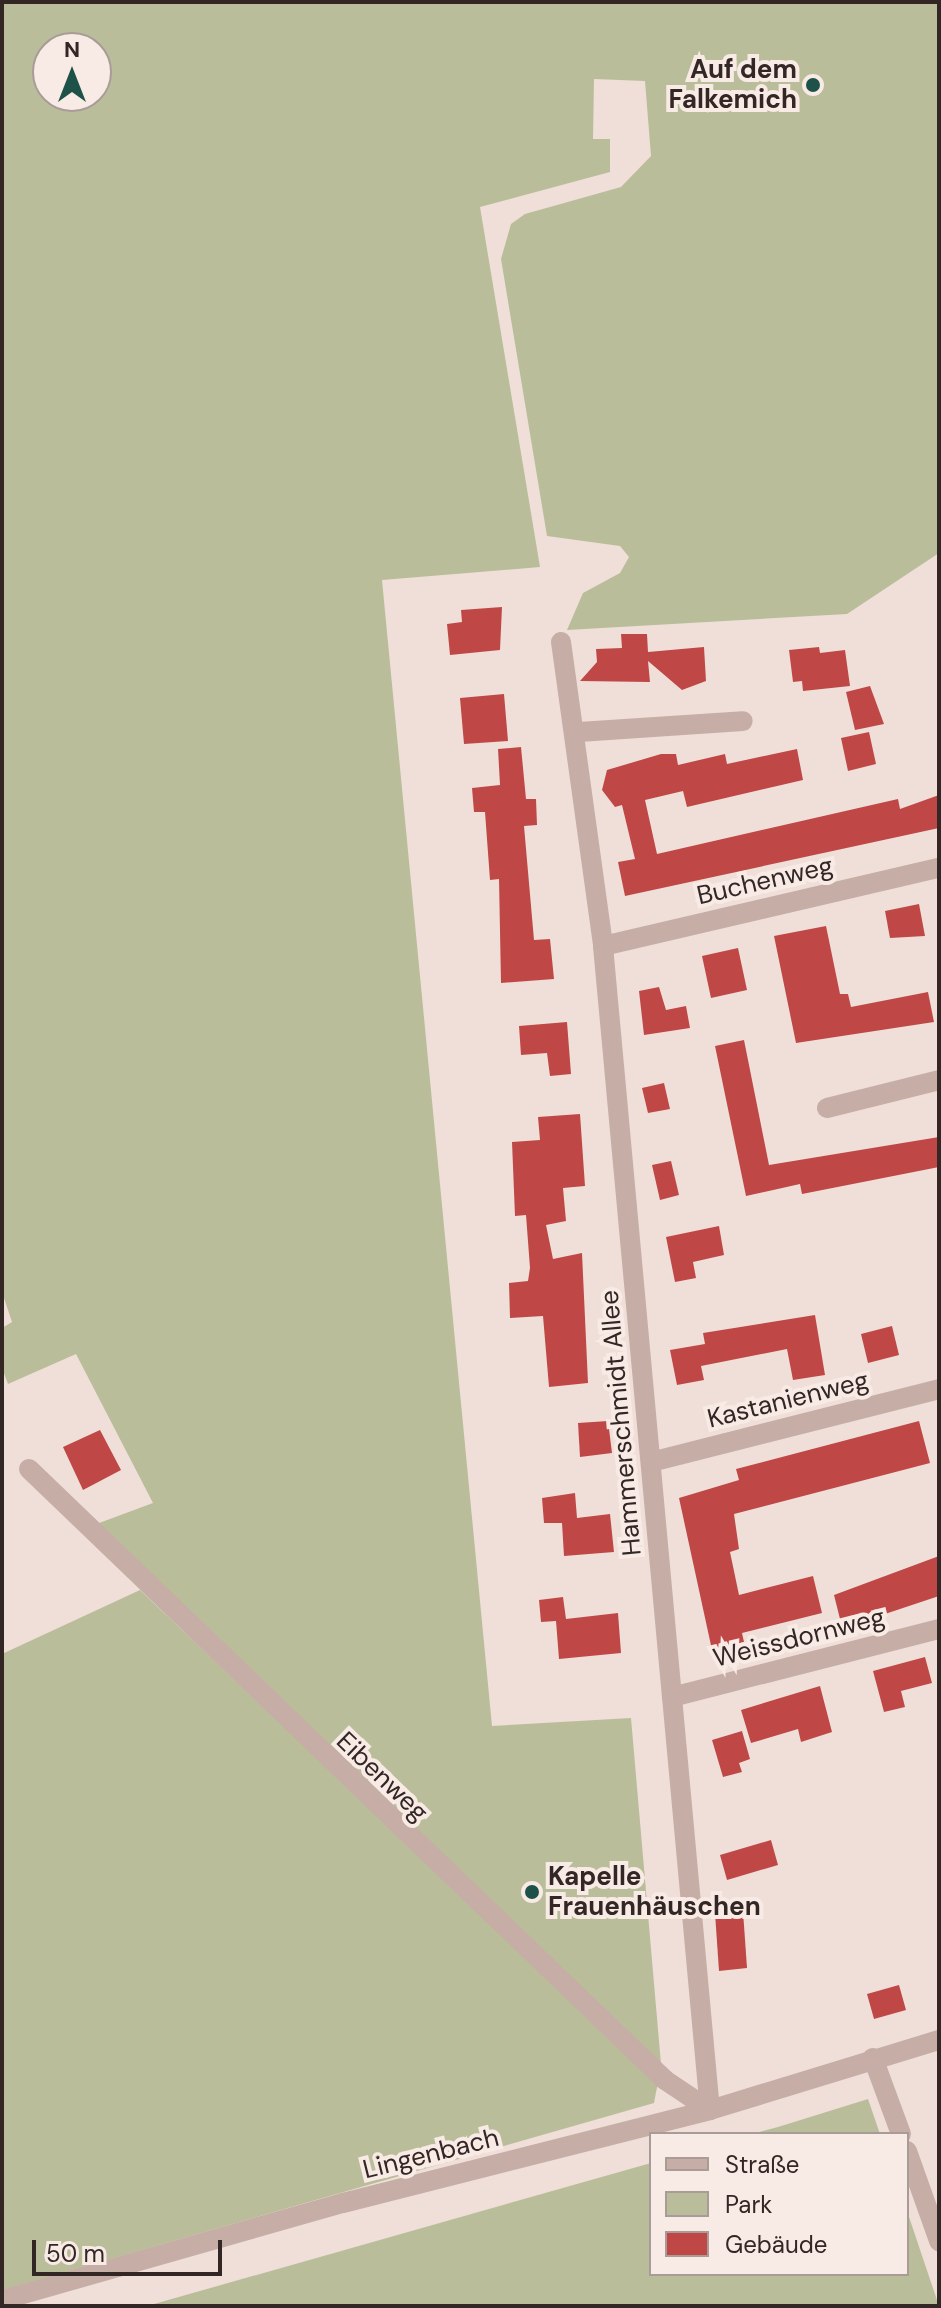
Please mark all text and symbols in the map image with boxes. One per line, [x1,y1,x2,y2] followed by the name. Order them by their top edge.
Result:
[32,32,112,112] north arrow
[64,35,80,64] text: N
[668,54,797,116] place label: Auf dem Falkemich
[804,76,822,94] marker: Auf dem Falkemich
[694,850,836,912] street label: Buchenweg
[594,1289,648,1557] street label: Hammerschmidt Allee
[704,1365,872,1435] street label: Kastanienweg
[710,1602,888,1674] street label: Weissdornweg
[330,1726,434,1828] street label: Eibenweg
[548,1861,761,1922] place label: Kapelle Frauenhäuschen
[523,1883,541,1901] marker: Kapelle Frauenhäuschen
[360,2122,502,2186] street label: Lingenbach
[649,2132,909,2276] legend
[725,2149,799,2180] text: Straße
[725,2189,772,2220] text: Park
[36,2224,226,2274] scale bar
[725,2229,827,2260] text: Gebäude
[46,2238,105,2269] text: 50 m

